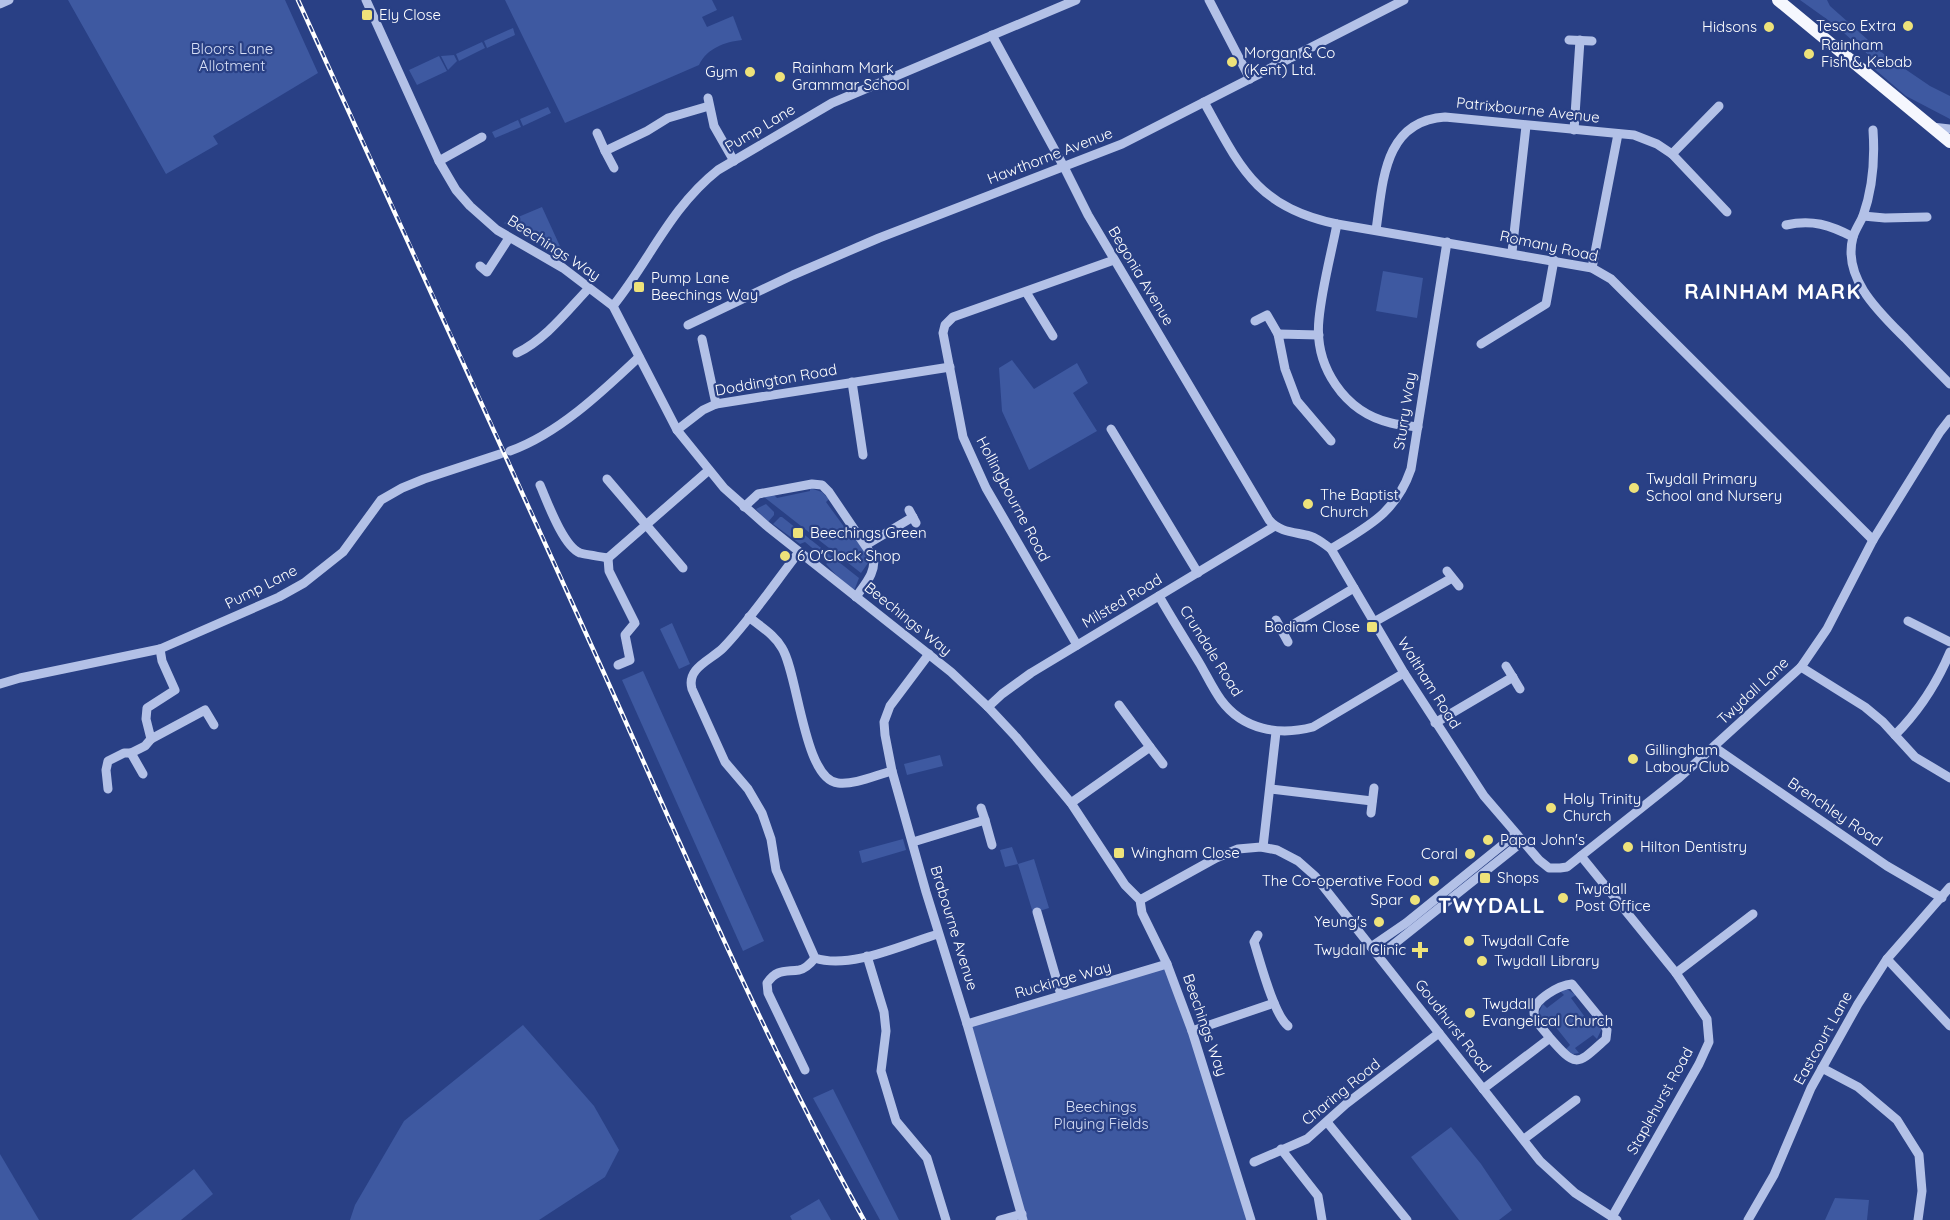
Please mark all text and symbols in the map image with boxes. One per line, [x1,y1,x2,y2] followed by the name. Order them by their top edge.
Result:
[379,5,441,24] place label: Ely Close
[360,8,374,22] marker: Ely Close
[1816,16,1896,35] place label: Tesco Extra
[1702,17,1757,36] place label: Hidsons
[1901,19,1915,33] marker: Tesco Extra
[1762,20,1776,34] marker: Hidsons
[1821,35,1912,71] place label: Rainham Fish & Kebab
[191,39,273,75] park label: Bloors Lane Allotment
[1244,43,1335,79] place label: Morgan & Co (Kent) Ltd.
[1802,47,1816,61] marker: Rainham Fish & Kebab
[1225,55,1239,69] marker: Morgan & Co (Kent) Ltd.
[792,58,910,94] place label: Rainham Mark Grammar School
[705,62,738,81] place label: Gym
[743,65,757,79] marker: Gym
[773,70,787,84] marker: Rainham Mark Grammar School
[1455,93,1601,126] street label: Patrixbourne Avenue
[721,99,798,156] street label: Pump Lane
[984,123,1115,188] street label: Hawthorne Avenue
[504,210,604,285] street label: Beechings Way
[1104,223,1179,329] street label: Begonia Avenue
[1498,226,1600,265] street label: Romany Road
[651,268,758,304] place label: Pump Lane Beechings Way
[1684,278,1862,304] district label: RAINHAM MARK
[632,280,646,294] marker: Pump Lane Beechings Way
[713,359,838,400] street label: Doddington Road
[1389,371,1420,451] street label: Sturry Way
[972,433,1054,565] street label: Hollingbourne Road
[1646,469,1782,505] place label: Twydall Primary School and Nursery
[1627,481,1641,495] marker: Twydall Primary School and Nursery
[1320,485,1399,521] place label: The Baptist Church
[1301,497,1315,511] marker: The Baptist Church
[810,523,927,542] place label: Beechings Green
[791,526,805,540] marker: Beechings Green
[797,546,901,565] place label: 6 O'Clock Shop
[778,549,792,563] marker: 6 O'Clock Shop
[221,560,300,613] street label: Pump Lane
[1078,569,1165,632] street label: Milsted Road
[861,578,956,660] street label: Beechings Way
[1176,602,1247,700] street label: Crundale Road
[1264,617,1360,636] place label: Bodiam Close
[1365,620,1379,634] marker: Bodiam Close
[1394,633,1465,732] street label: Waltham Road
[1713,653,1792,728] street label: Twydall Lane
[1645,740,1729,776] place label: Gillingham Labour Club
[1626,752,1640,766] marker: Gillingham Labour Club
[1784,773,1886,850] street label: Brenchley Road
[1563,789,1641,825] place label: Holy Trinity Church
[1544,801,1558,815] marker: Holy Trinity Church
[1500,830,1585,849] place label: Papa John's
[1481,833,1495,847] marker: Papa John's
[1640,837,1747,856] place label: Hilton Dentistry
[1621,840,1635,854] marker: Hilton Dentistry
[1131,843,1240,862] place label: Wingham Close
[1421,844,1458,863] place label: Coral
[1112,846,1126,860] marker: Wingham Close
[1463,847,1477,861] marker: Coral
[926,863,982,993] street label: Brabourne Avenue
[1497,868,1539,887] place label: Shops
[1262,871,1422,890] place label: The Co-operative Food
[1478,871,1492,885] marker: Shops
[1427,874,1441,888] marker: The Co-operative Food
[1575,879,1651,915] place label: Twydall Post Office
[1371,890,1403,909] place label: Spar
[1556,891,1570,905] marker: Twydall Post Office
[1438,892,1546,918] district label: TWYDALL
[1408,893,1422,907] marker: Spar
[1314,912,1367,931] place label: Yeung's
[1372,915,1386,929] marker: Yeung's
[1481,931,1569,950] place label: Twydall Cafe
[1462,934,1476,948] marker: Twydall Cafe
[1314,940,1406,959] place label: Twydall Clinic
[1411,941,1429,959] marker: Twydall Clinic
[1494,951,1599,970] place label: Twydall Library
[1475,954,1489,968] marker: Twydall Library
[1012,957,1113,1002] street label: Ruckinge Way
[1179,971,1232,1079] street label: Beechings Way
[1411,975,1496,1076] street label: Goudhurst Road
[1789,988,1856,1088] street label: Eastcourt Lane
[1482,994,1613,1030] place label: Twydall Evangelical Church
[1463,1006,1477,1020] marker: Twydall Evangelical Church
[1622,1044,1697,1158] street label: Staplehurst Road
[1298,1054,1384,1129] street label: Charing Road
[1054,1097,1148,1133] park label: Beechings Playing Fields

